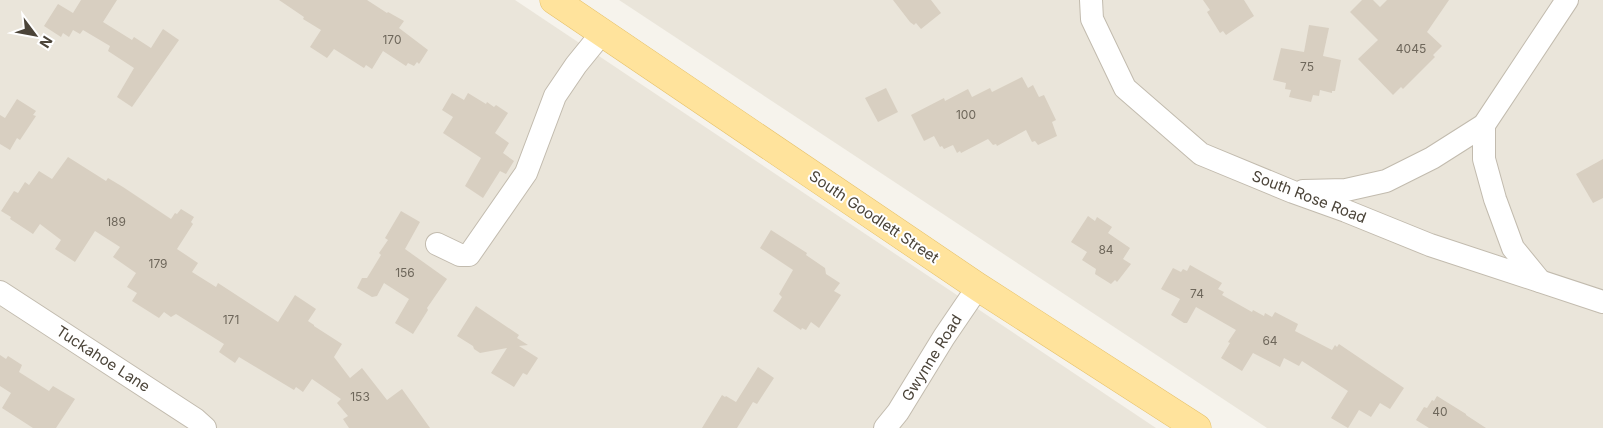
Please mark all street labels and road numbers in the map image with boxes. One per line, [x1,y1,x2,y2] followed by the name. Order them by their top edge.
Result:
[806,166,943,267] street label: South Goodlett Street
[1249,166,1369,227] street label: South Rose Road
[897,311,966,405] street label: Gwynne Road
[53,321,154,396] street label: Tuckahoe Lane

